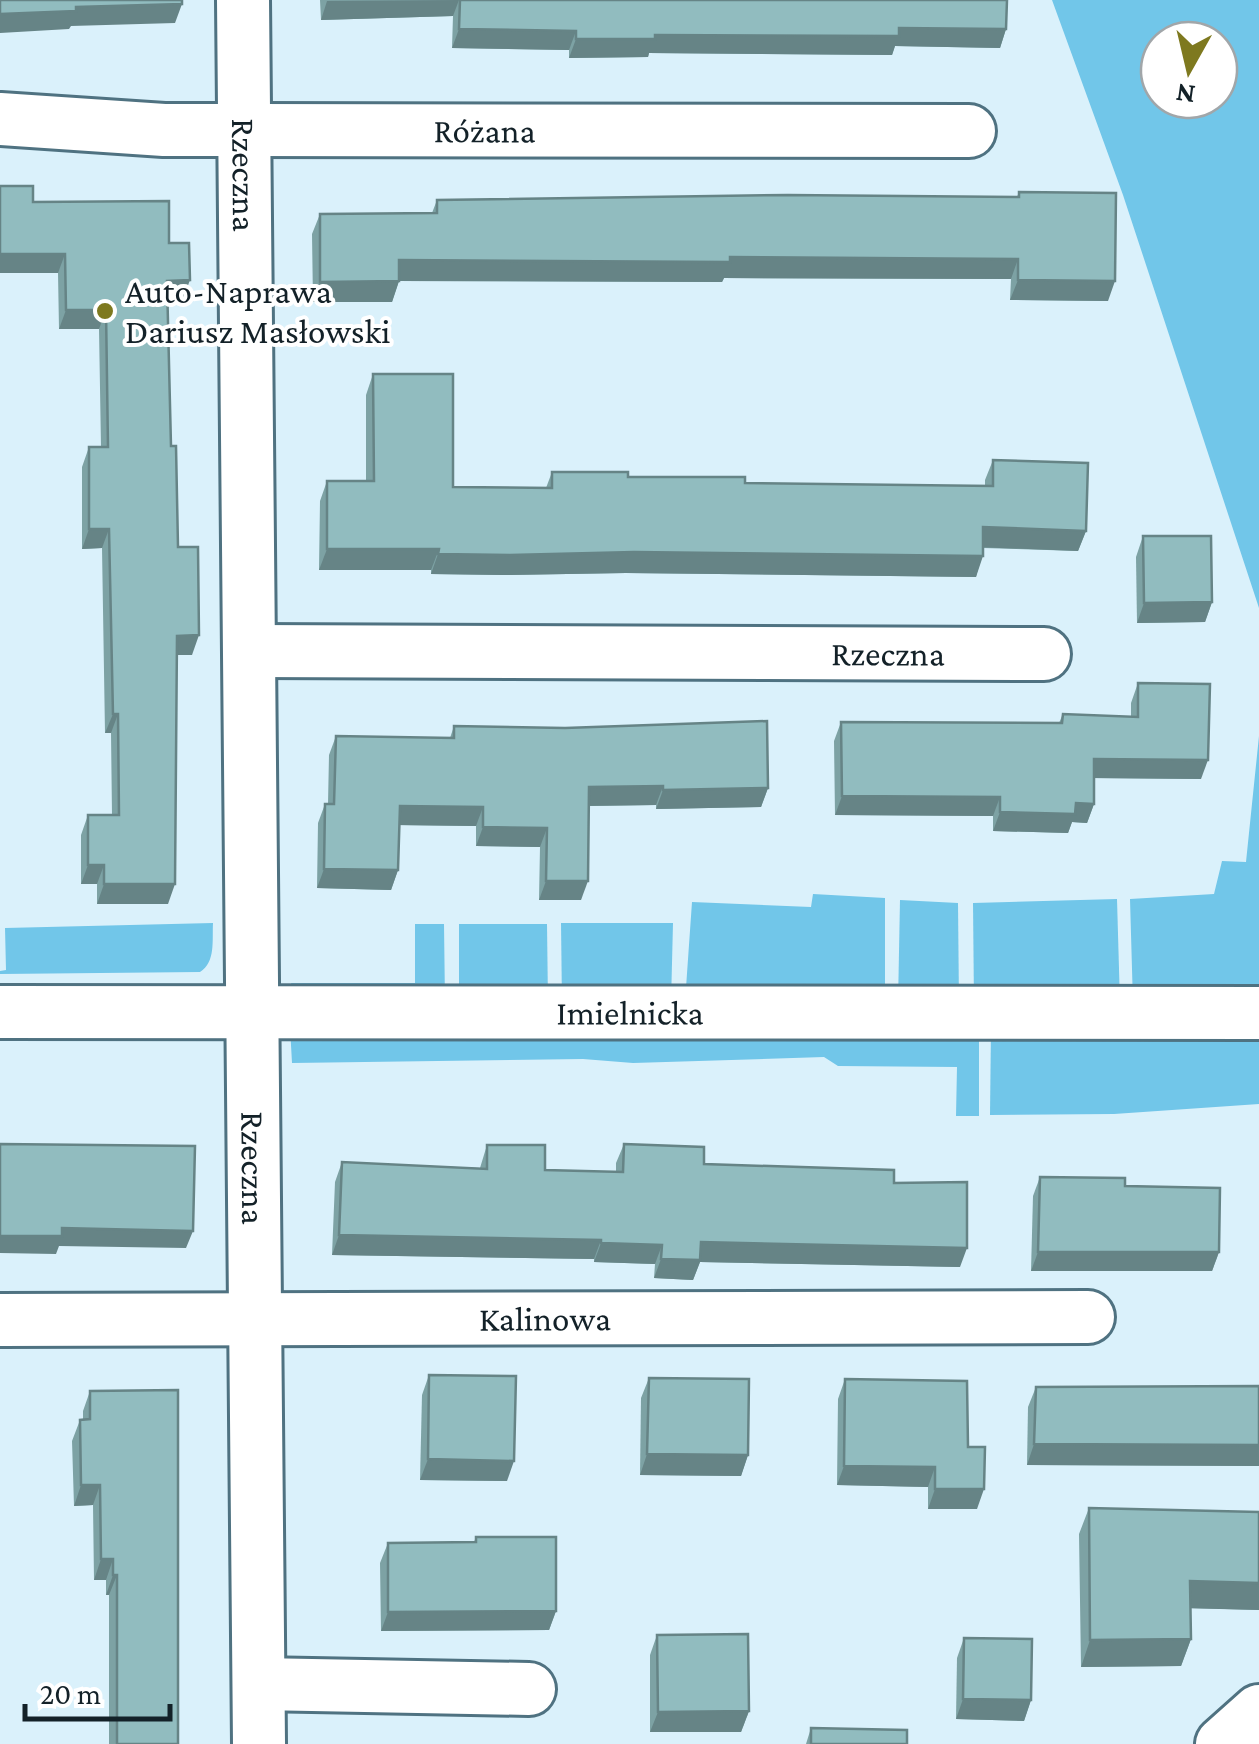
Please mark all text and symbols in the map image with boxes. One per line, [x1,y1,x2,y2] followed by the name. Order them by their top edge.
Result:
[1139,20,1239,120] north arrow
[1174,78,1197,111] text: N
[433,111,536,150] street label: Różana
[225,118,265,232] street label: Rzeczna
[125,272,390,351] place label: Auto-Naprawa Dariusz Masłowski
[94,300,116,322] marker: Auto-Naprawa Dariusz Masłowski
[831,634,945,673] street label: Rzeczna
[556,993,704,1032] street label: Imielnicka
[234,1111,274,1225] street label: Rzeczna
[479,1299,611,1338] street label: Kalinowa
[25,1659,170,1721] scale bar
[40,1677,101,1710] text: 20 m

